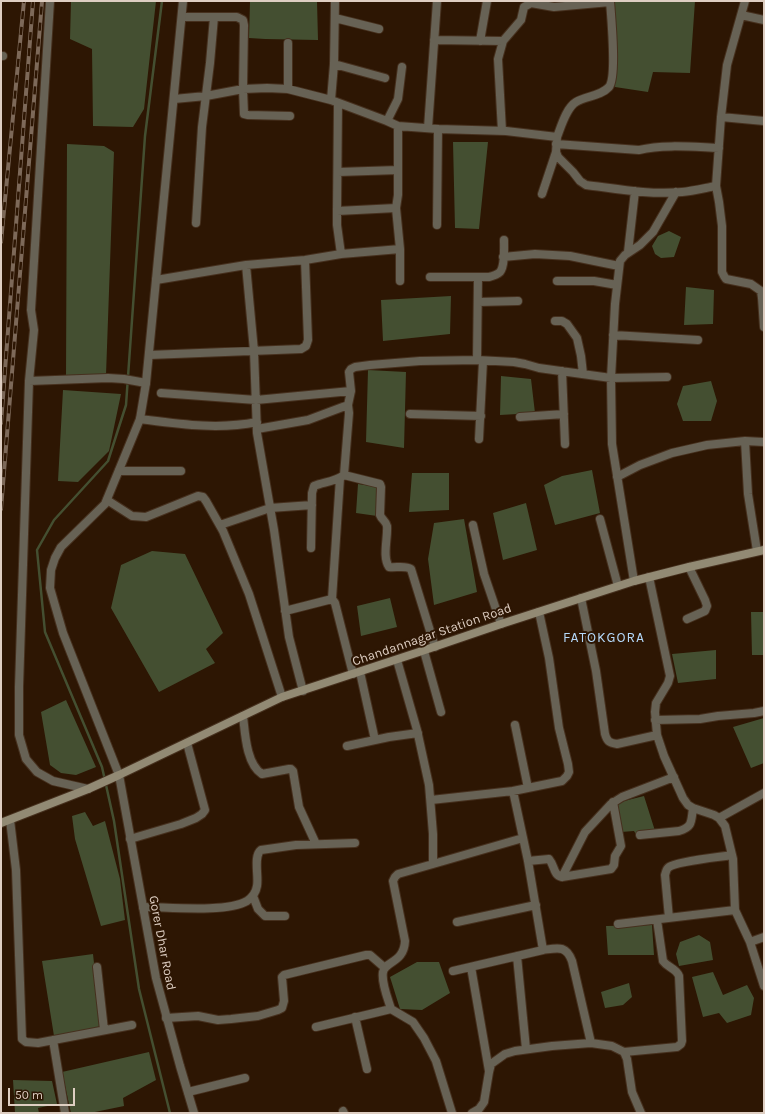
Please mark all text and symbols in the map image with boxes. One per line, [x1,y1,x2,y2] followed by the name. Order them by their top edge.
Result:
[350,600,514,670] street label: Chandannagar Station Road
[563,630,645,646] district label: FATOKGORA
[145,894,179,992] street label: Gorer Dhar Road
[10,1080,77,1106] scale bar
[15,1088,43,1102] text: 50 m

